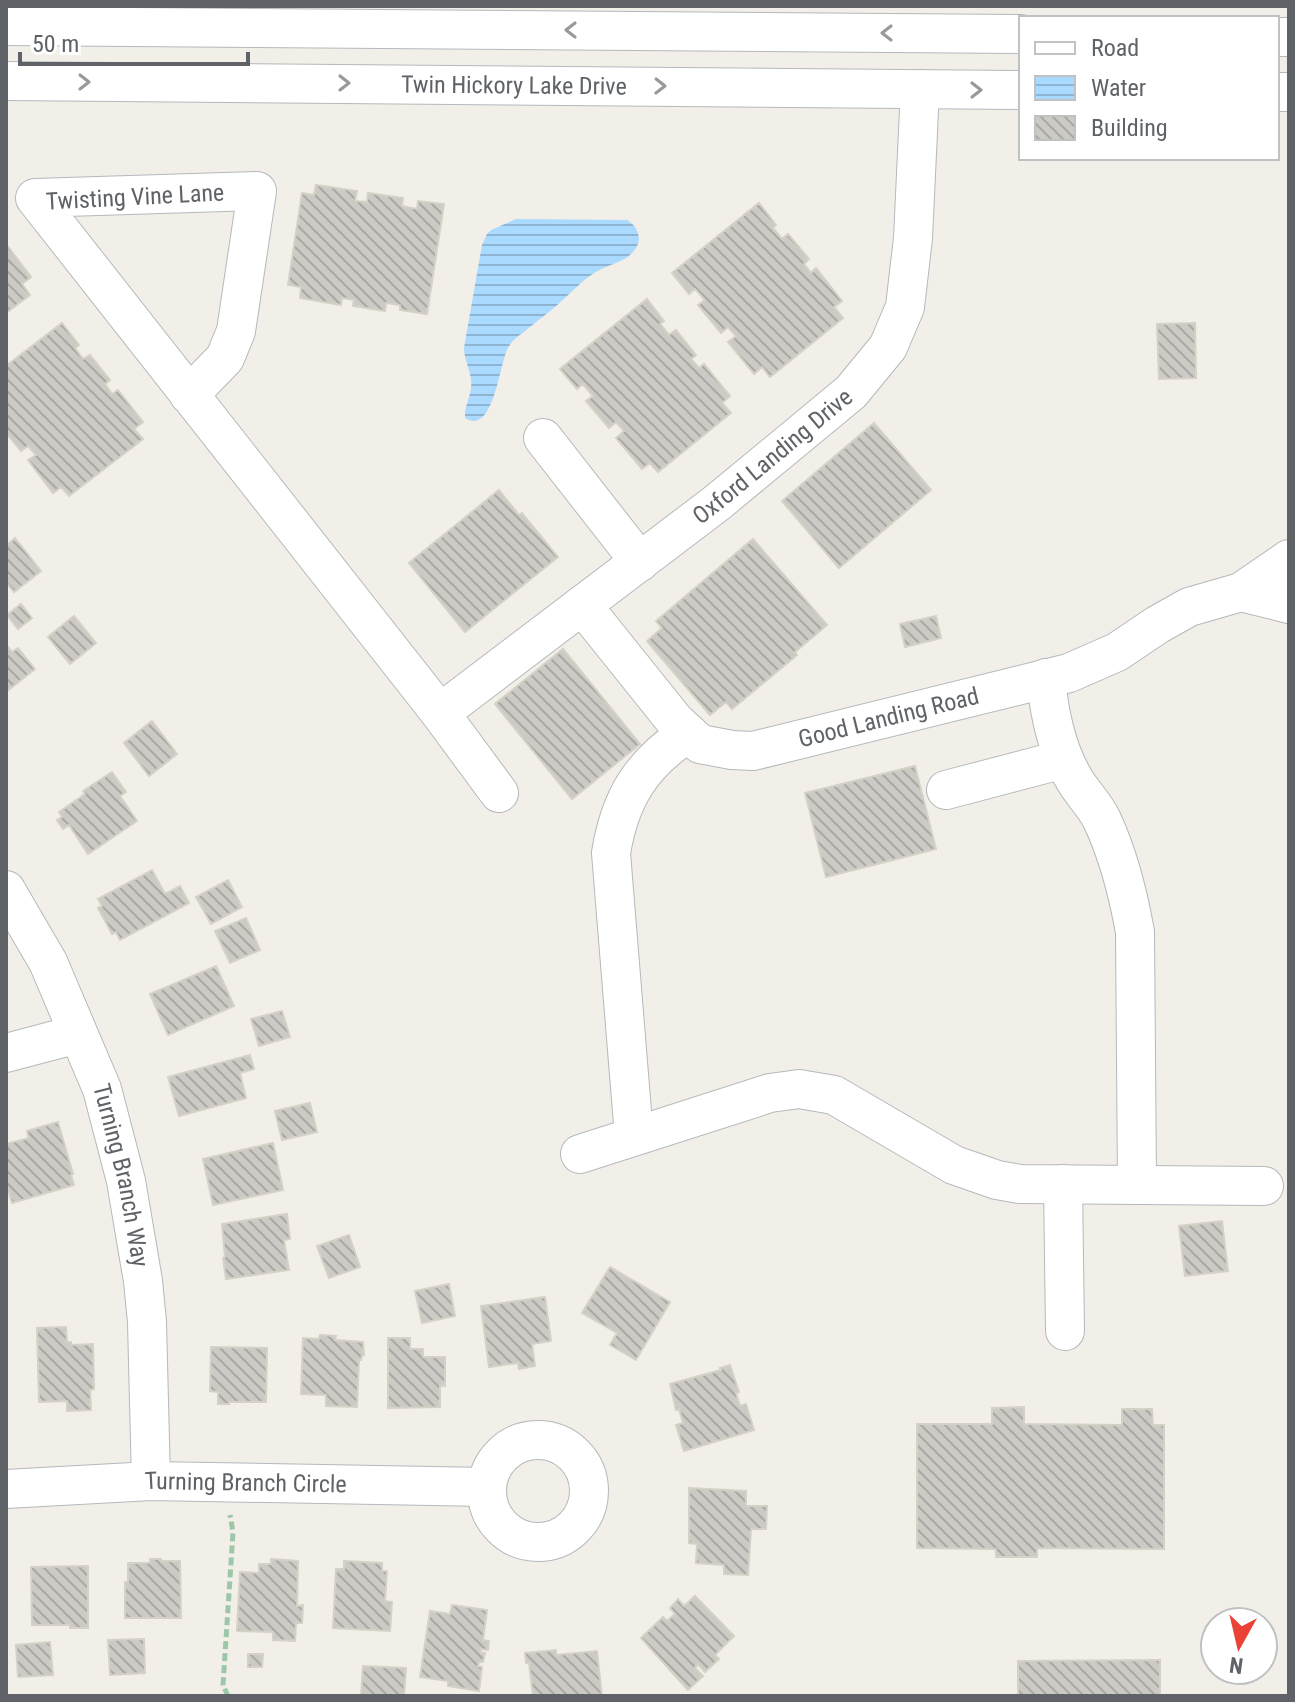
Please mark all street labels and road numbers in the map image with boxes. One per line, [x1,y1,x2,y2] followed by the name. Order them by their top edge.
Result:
[401,71,627,101] street label: Twin Hickory Lake Drive
[45,178,225,216] street label: Twisting Vine Lane
[687,383,858,530] street label: Oxford Landing Drive
[796,682,982,753] street label: Good Landing Road
[87,1081,154,1269] street label: Turning Branch Way
[144,1467,347,1498] street label: Turning Branch Circle

